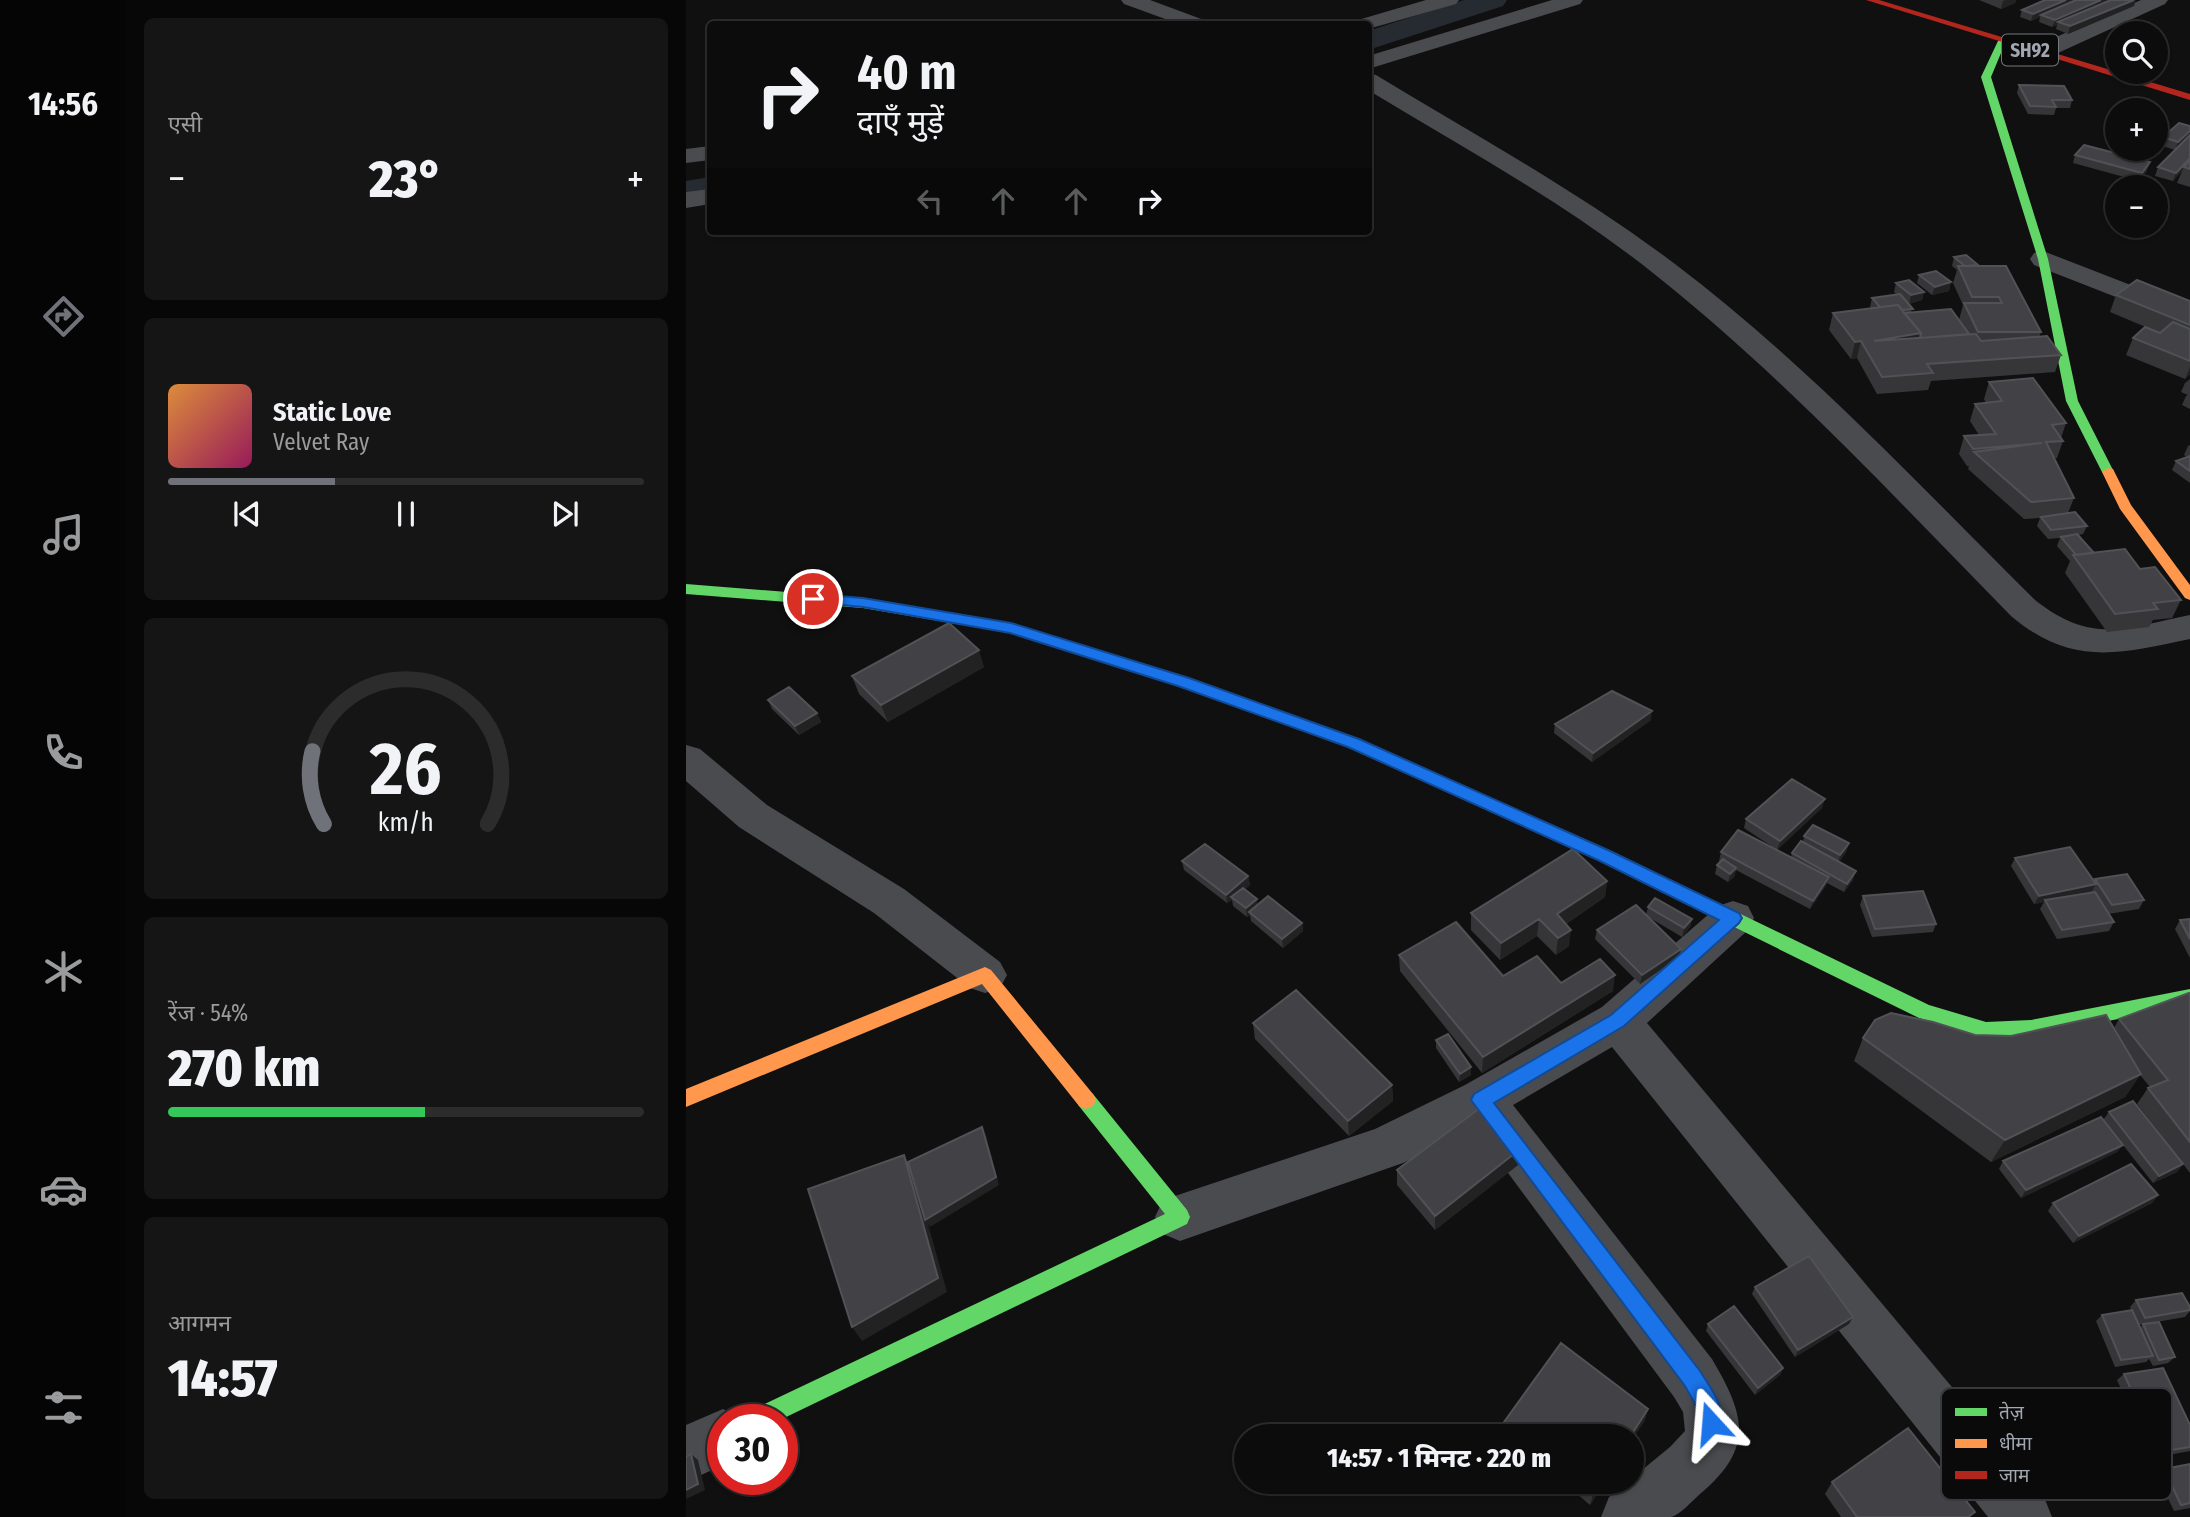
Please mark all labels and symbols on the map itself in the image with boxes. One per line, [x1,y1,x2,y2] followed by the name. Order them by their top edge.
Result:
[2002,34,2058,66] road number: SH92
[783,569,843,629] pin
[1674,1386,1748,1460] position arrow
[1941,1388,2172,1500] legend
[1999,1401,2025,1424] text: तेज़
[707,1404,798,1495] speed limit sign: 30
[1999,1432,2033,1455] text: धीमा
[1999,1464,2030,1487] text: जाम

